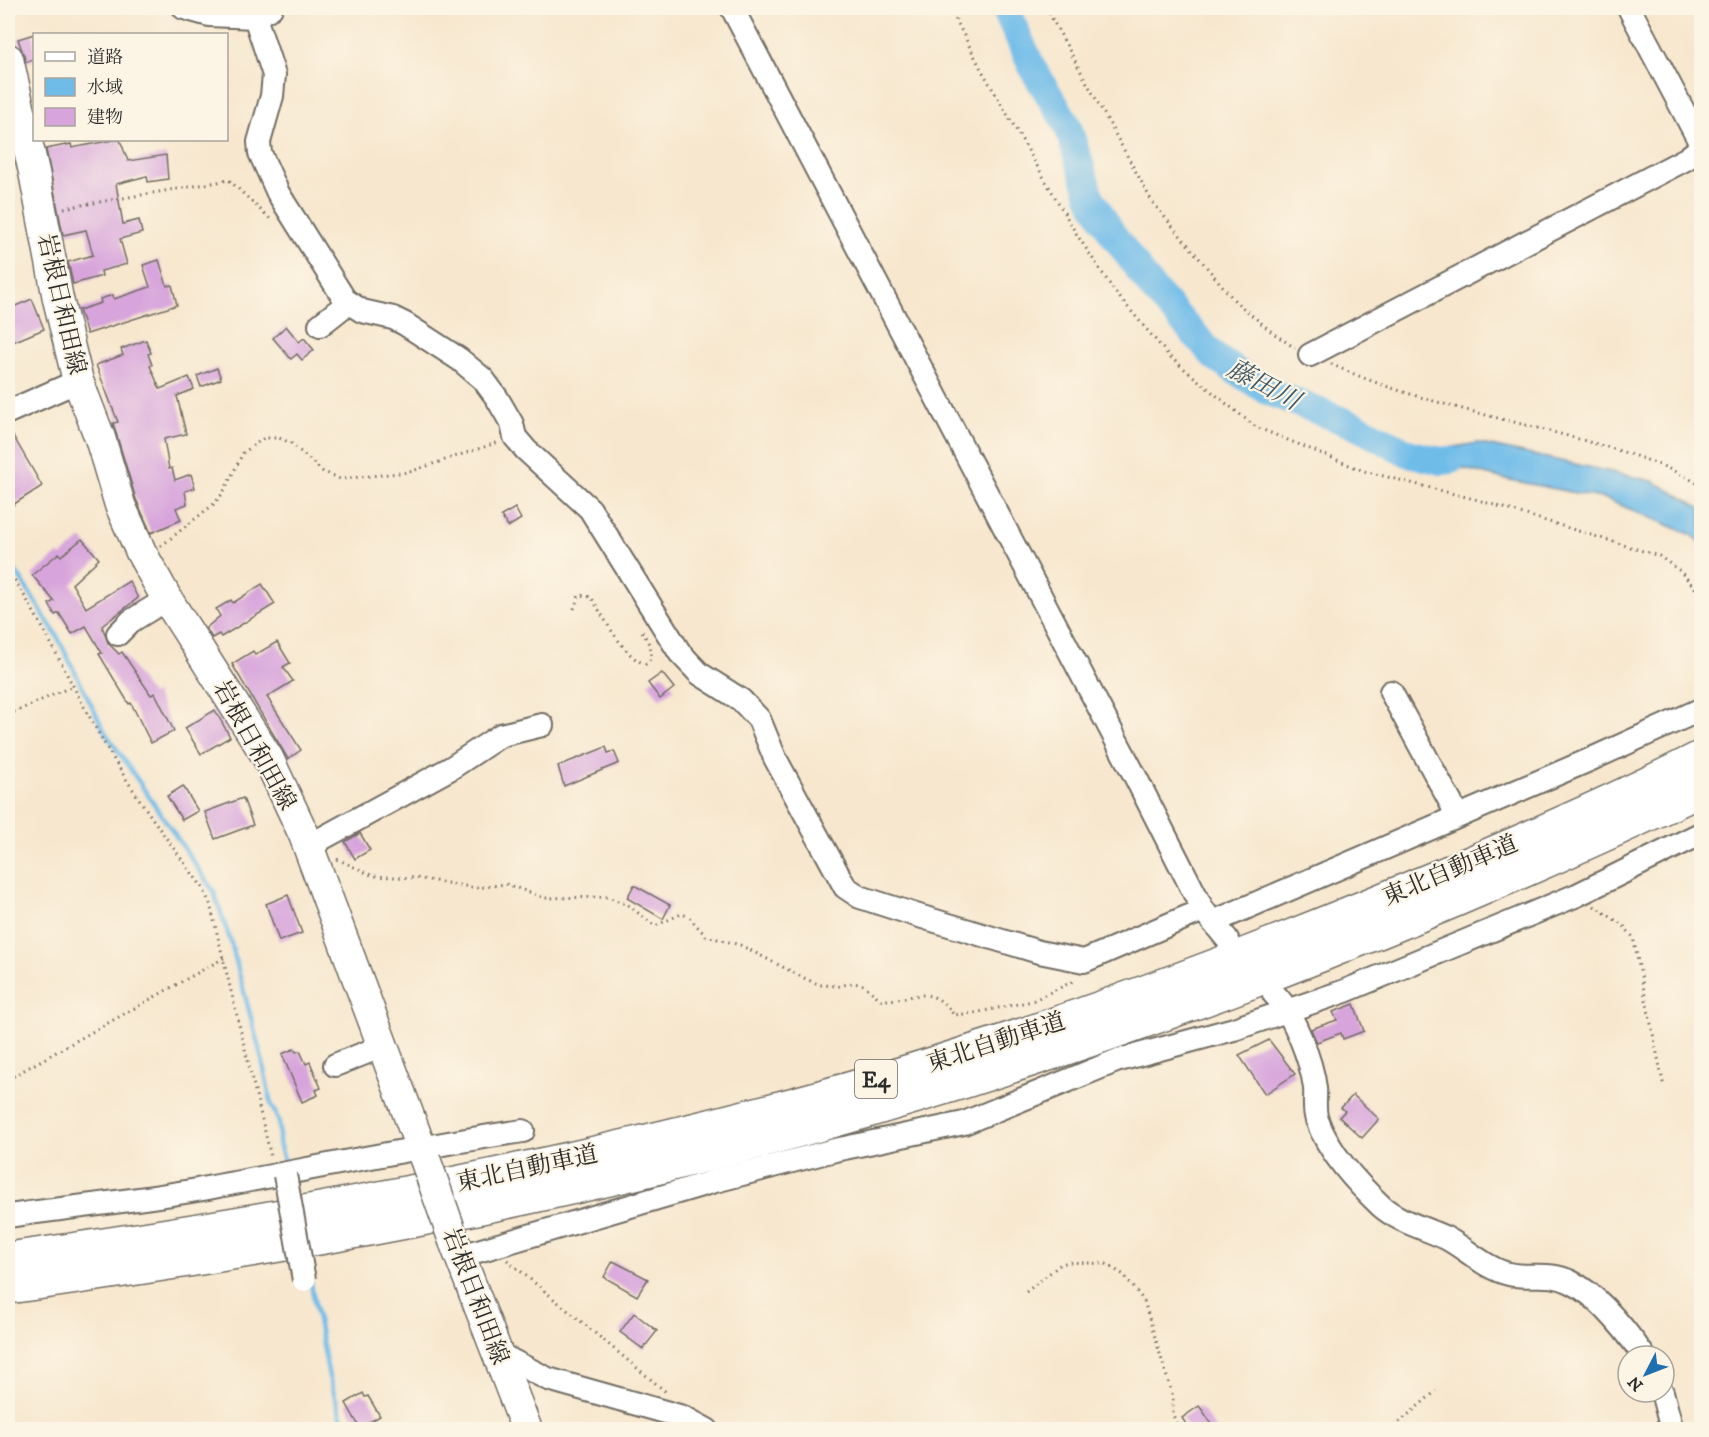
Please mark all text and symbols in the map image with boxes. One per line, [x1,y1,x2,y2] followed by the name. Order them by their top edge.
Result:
[33,33,228,141] legend
[87,47,123,69] text: 道路
[87,77,123,99] text: 水域
[87,107,123,129] text: 建物
[30,231,92,378] street label: 岩根日和田線
[1221,352,1308,420] water label: 藤田川
[206,675,302,816] street label: 岩根日和田線
[1378,829,1523,913] street label: 東北自動車道
[923,1006,1069,1079] street label: 東北自動車道
[855,1060,897,1098] road number: E4
[454,1139,601,1199] street label: 東北自動車道
[435,1224,515,1369] street label: 岩根日和田線
[1616,1344,1676,1404] north arrow
[1624,1372,1647,1395] text: N

